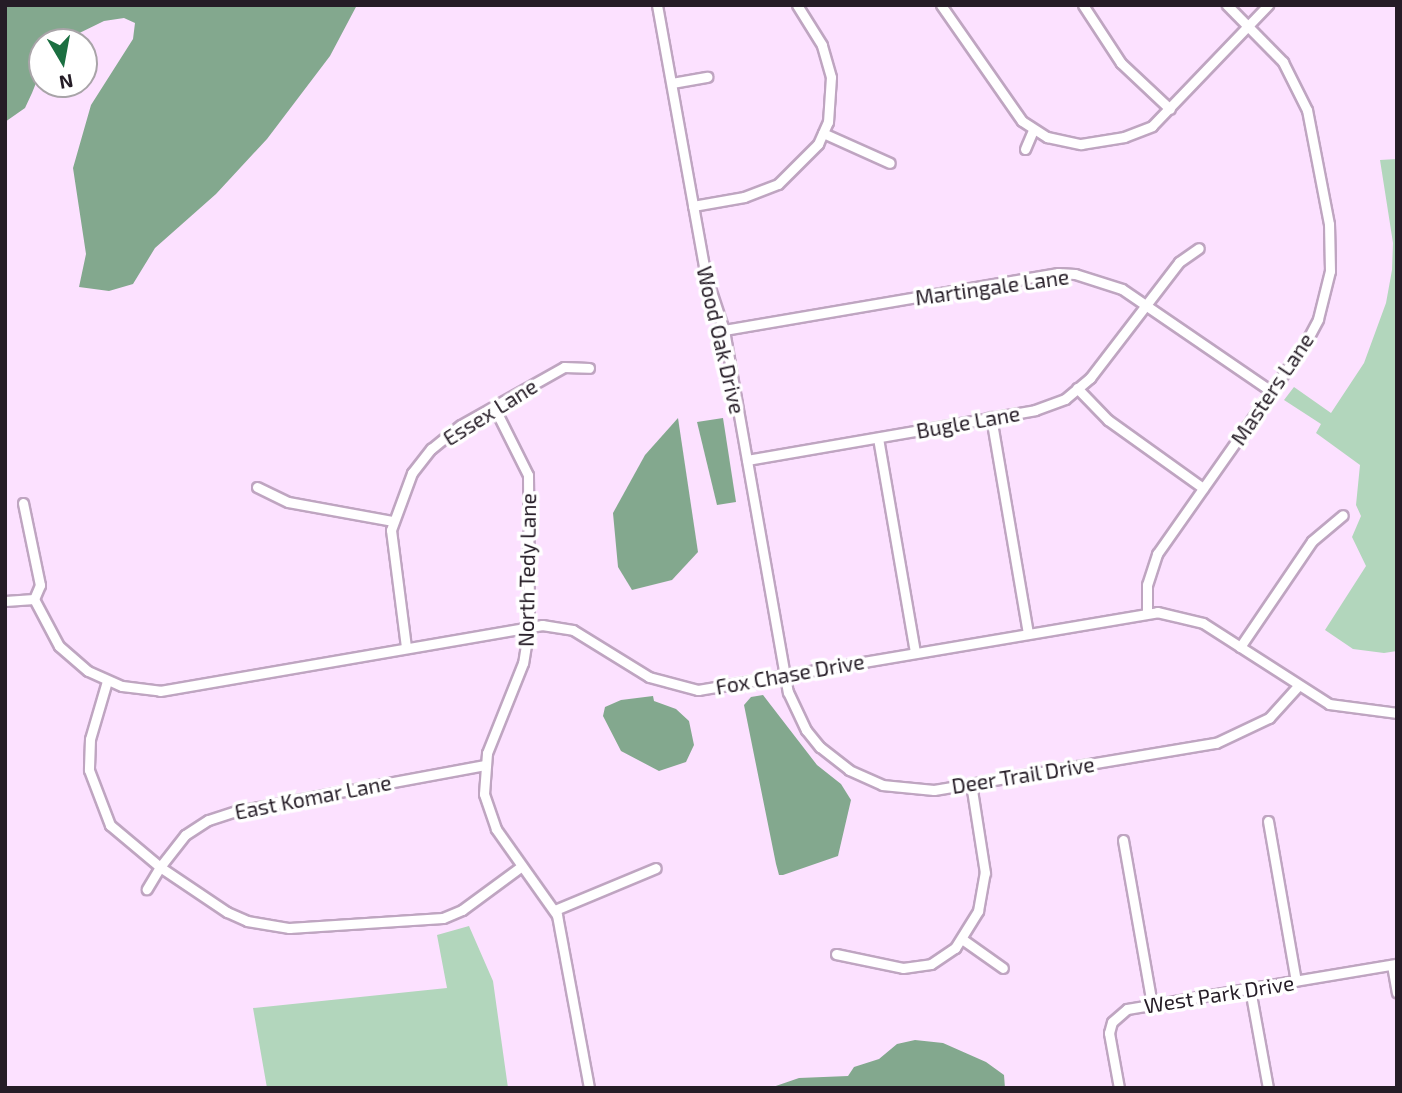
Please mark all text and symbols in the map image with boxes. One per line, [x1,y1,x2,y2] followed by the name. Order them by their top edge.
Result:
[28,28,98,98] north arrow
[58,70,75,95] text: N
[692,264,750,416] street label: Wood Oak Drive
[914,264,1070,310] street label: Martingale Lane
[1225,328,1319,450] street label: Masters Lane
[438,373,542,451] street label: Essex Lane
[914,401,1022,443] street label: Bugle Lane
[513,492,541,648] street label: North Tedy Lane
[714,649,866,699] street label: Fox Chase Drive
[949,751,1097,799] street label: Deer Trail Drive
[232,769,394,825] street label: East Komar Lane
[1142,970,1296,1018] street label: West Park Drive

